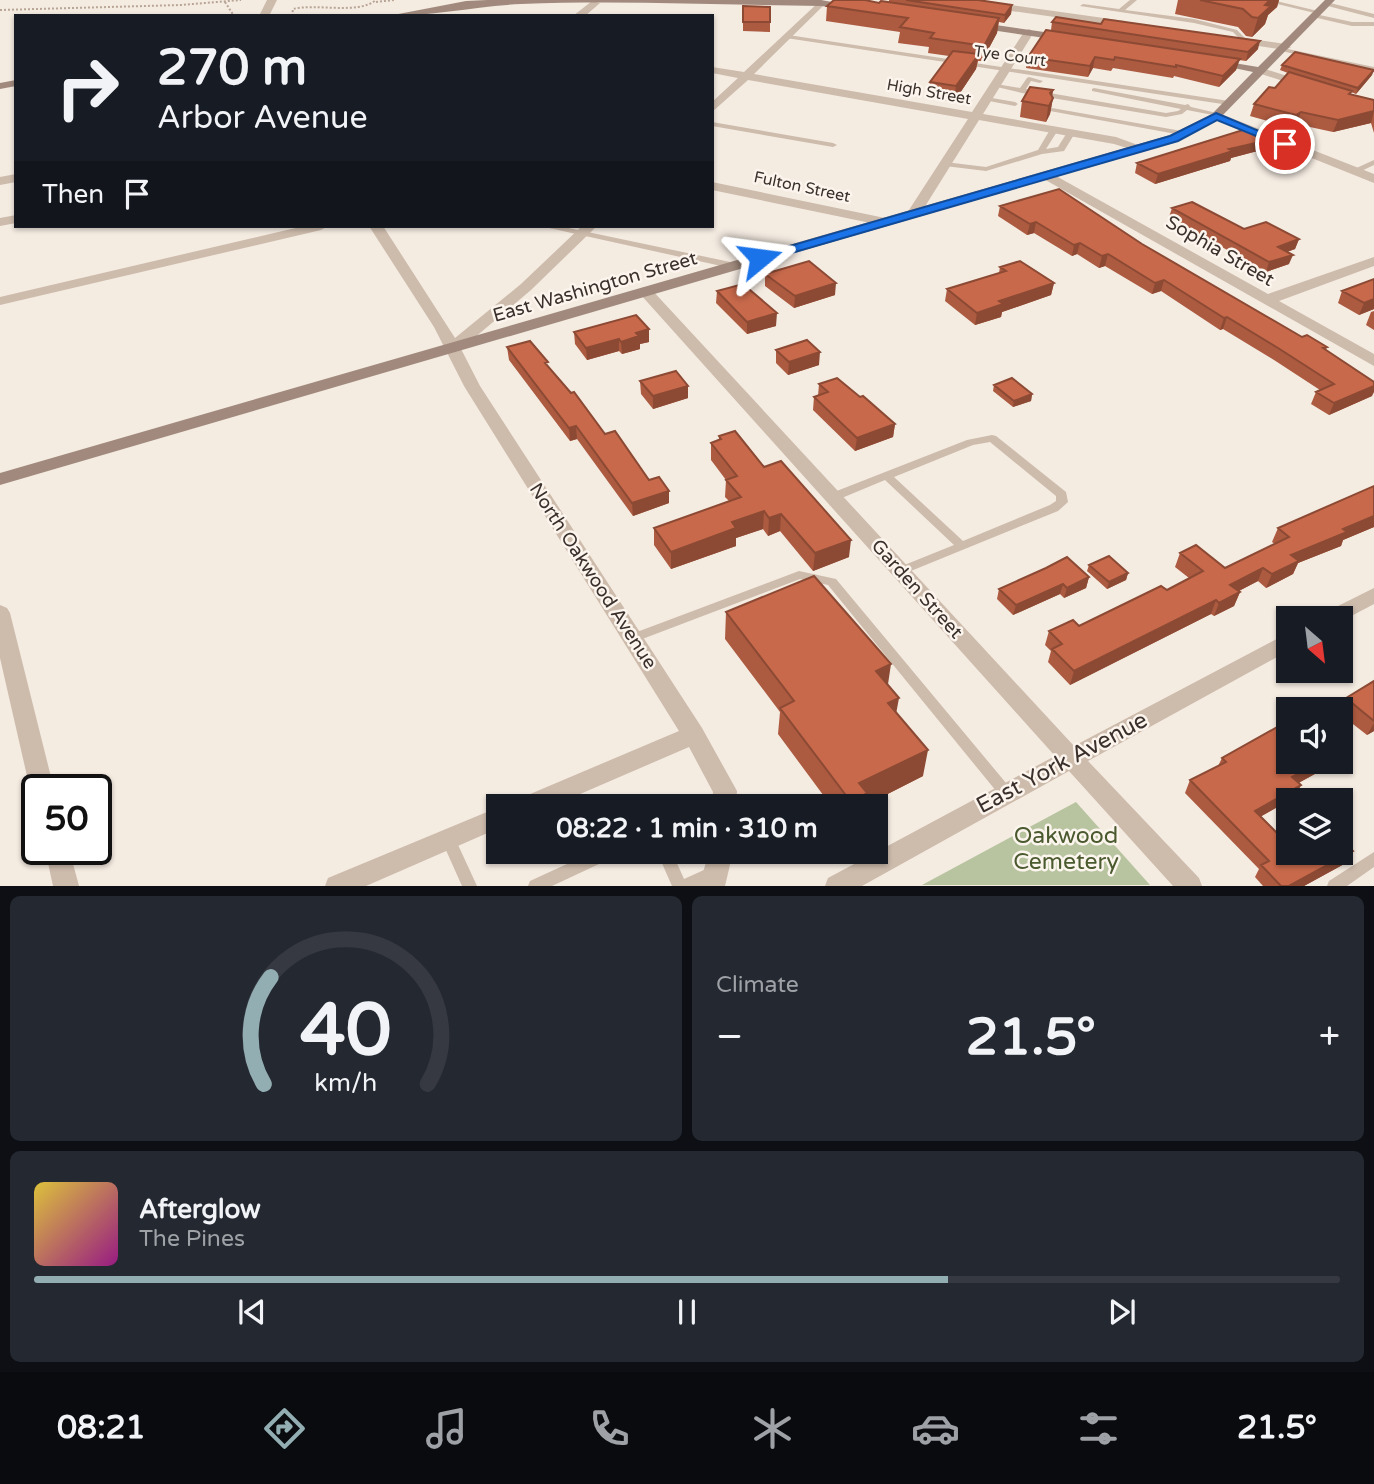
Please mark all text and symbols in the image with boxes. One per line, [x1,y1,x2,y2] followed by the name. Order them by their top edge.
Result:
[157,39,307,98] text: 270 m
[973,41,1047,71] street label: Tye Court
[42,42,133,133] icon: right
[885,75,973,109] street label: High Street
[157,99,368,137] text: Arbor Avenue
[1255,114,1315,174] pin
[1266,125,1304,163] icon: arrive
[752,167,852,207] street label: Fulton Street
[118,175,156,213] icon: arrive
[42,179,104,210] text: Then
[1162,211,1278,291] street label: Sophia Street
[723,221,797,295] position arrow
[490,247,700,327] street label: East Washington Street
[525,479,661,673] street label: North Oakwood Avenue
[867,535,967,643] street label: Garden Street
[1276,606,1353,682] north arrow
[1276,606,1353,865] map controls
[1276,697,1353,774] button: sound
[972,706,1152,820] street label: East York Avenue
[21,774,112,865] speed limit sign: 50
[1276,788,1353,865] button: layers
[556,813,818,844] text: 08:22 · 1 min · 310 m
[1013,822,1119,876] park label: Oakwood Cemetery
[716,971,799,999] text: Climate
[300,988,392,1076] text: 40
[966,1006,1096,1069] text: 21.5°
[716,1014,743,1060] text: −
[1319,1014,1340,1060] text: +
[315,1068,377,1098] text: km/h
[139,1194,261,1225] text: Afterglow
[139,1225,245,1253] text: The Pines
[233,1293,271,1331] icon: previous
[668,1293,706,1331] icon: pause
[1103,1293,1141,1331] icon: next
[260,1404,309,1453] icon: directions
[422,1404,471,1453] icon: music
[585,1404,634,1453] icon: phone
[748,1404,797,1453] icon: climate
[911,1404,960,1453] icon: car
[1074,1404,1123,1453] icon: filters
[57,1409,146,1447] text: 08:21
[1237,1409,1317,1447] text: 21.5°

